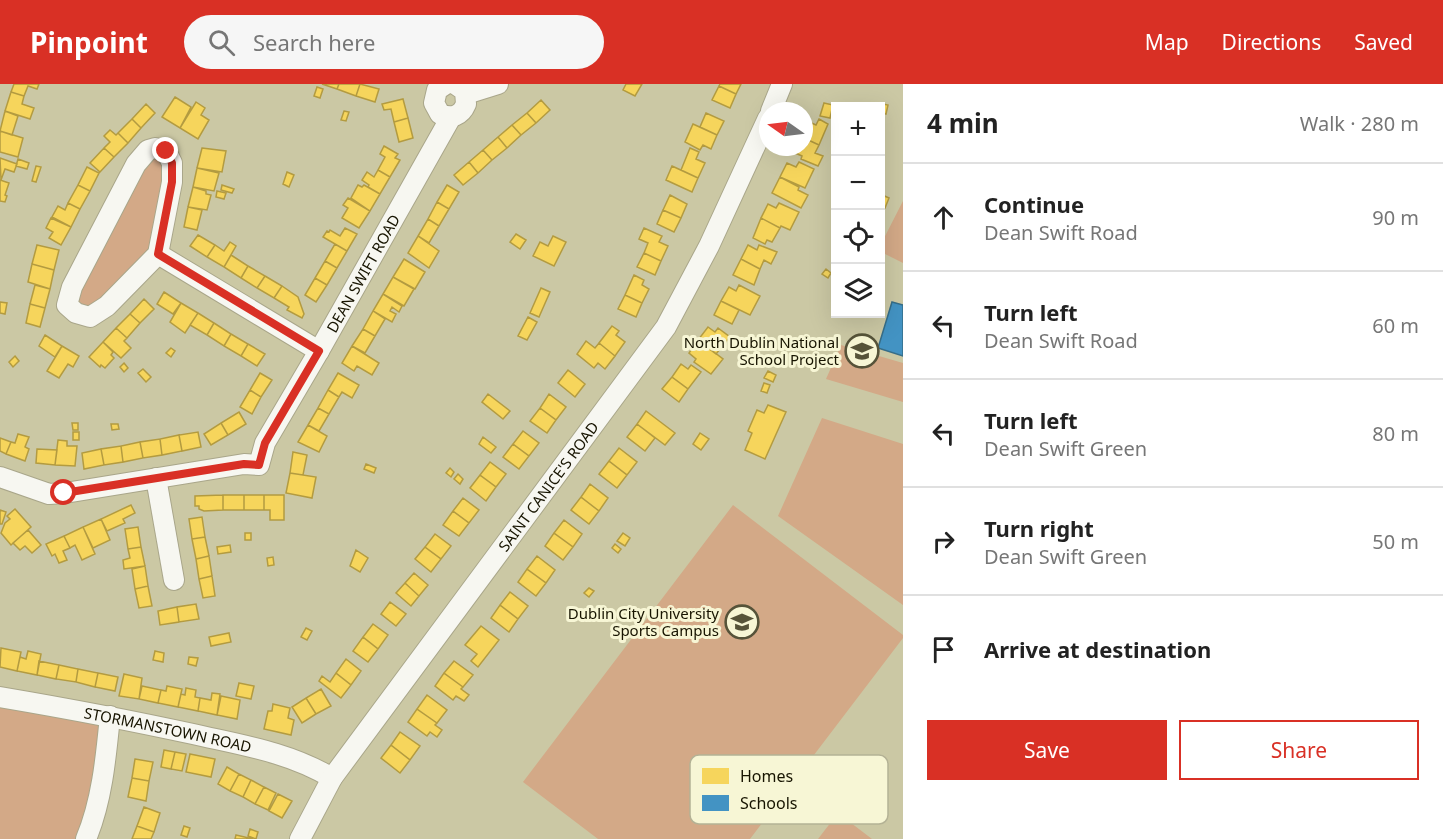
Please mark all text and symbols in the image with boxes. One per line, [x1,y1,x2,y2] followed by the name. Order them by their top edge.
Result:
[184,15,604,69] search box
[30,23,148,61] text: Pinpoint
[205,26,238,59] icon: search
[253,27,375,57] text: Search here
[1145,28,1189,56] text: Map
[1222,28,1321,56] text: Directions
[1354,28,1413,56] text: Saved
[759,102,813,156] north arrow
[831,102,885,318] map controls
[831,102,885,156] button: +
[927,105,999,141] text: 4 min
[1300,110,1419,137] text: Walk · 280 m
[152,137,178,163] route end
[831,156,885,210] button: −
[984,189,1084,219] text: Continue
[927,201,960,234] icon: ahead
[1372,204,1419,231] text: 90 m
[322,210,404,336] street label: DEAN SWIFT ROAD
[831,210,885,264] button: locate
[984,219,1138,246] text: Dean Swift Road
[831,264,885,318] button: layers
[984,297,1078,327] text: Turn left
[927,309,960,342] icon: left
[1372,312,1419,339] text: 60 m
[984,327,1138,354] text: Dean Swift Road
[684,332,840,369] place label: North Dublin National School Project
[844,333,880,369] school or university icon: North Dublin National School Project
[984,405,1078,435] text: Turn left
[493,417,603,555] street label: SAINT CANICE'S ROAD
[927,417,960,450] icon: left
[1372,420,1419,447] text: 80 m
[984,435,1147,462] text: Dean Swift Green
[50,479,76,505] route start
[984,513,1094,543] text: Turn right
[927,525,960,558] icon: right
[1372,528,1419,555] text: 50 m
[984,543,1147,570] text: Dean Swift Green
[568,603,719,640] place label: Dublin City University Sports Campus
[724,604,760,640] school or university icon: Dublin City University Sports Campus
[927,633,960,666] icon: arrive
[984,634,1211,664] text: Arrive at destination
[83,702,254,757] street label: STORMANSTOWN ROAD
[927,720,1167,780] button: Save
[1179,720,1419,780] button: Share
[690,755,888,824] legend
[740,765,793,787] text: Homes
[740,792,798,814] text: Schools

